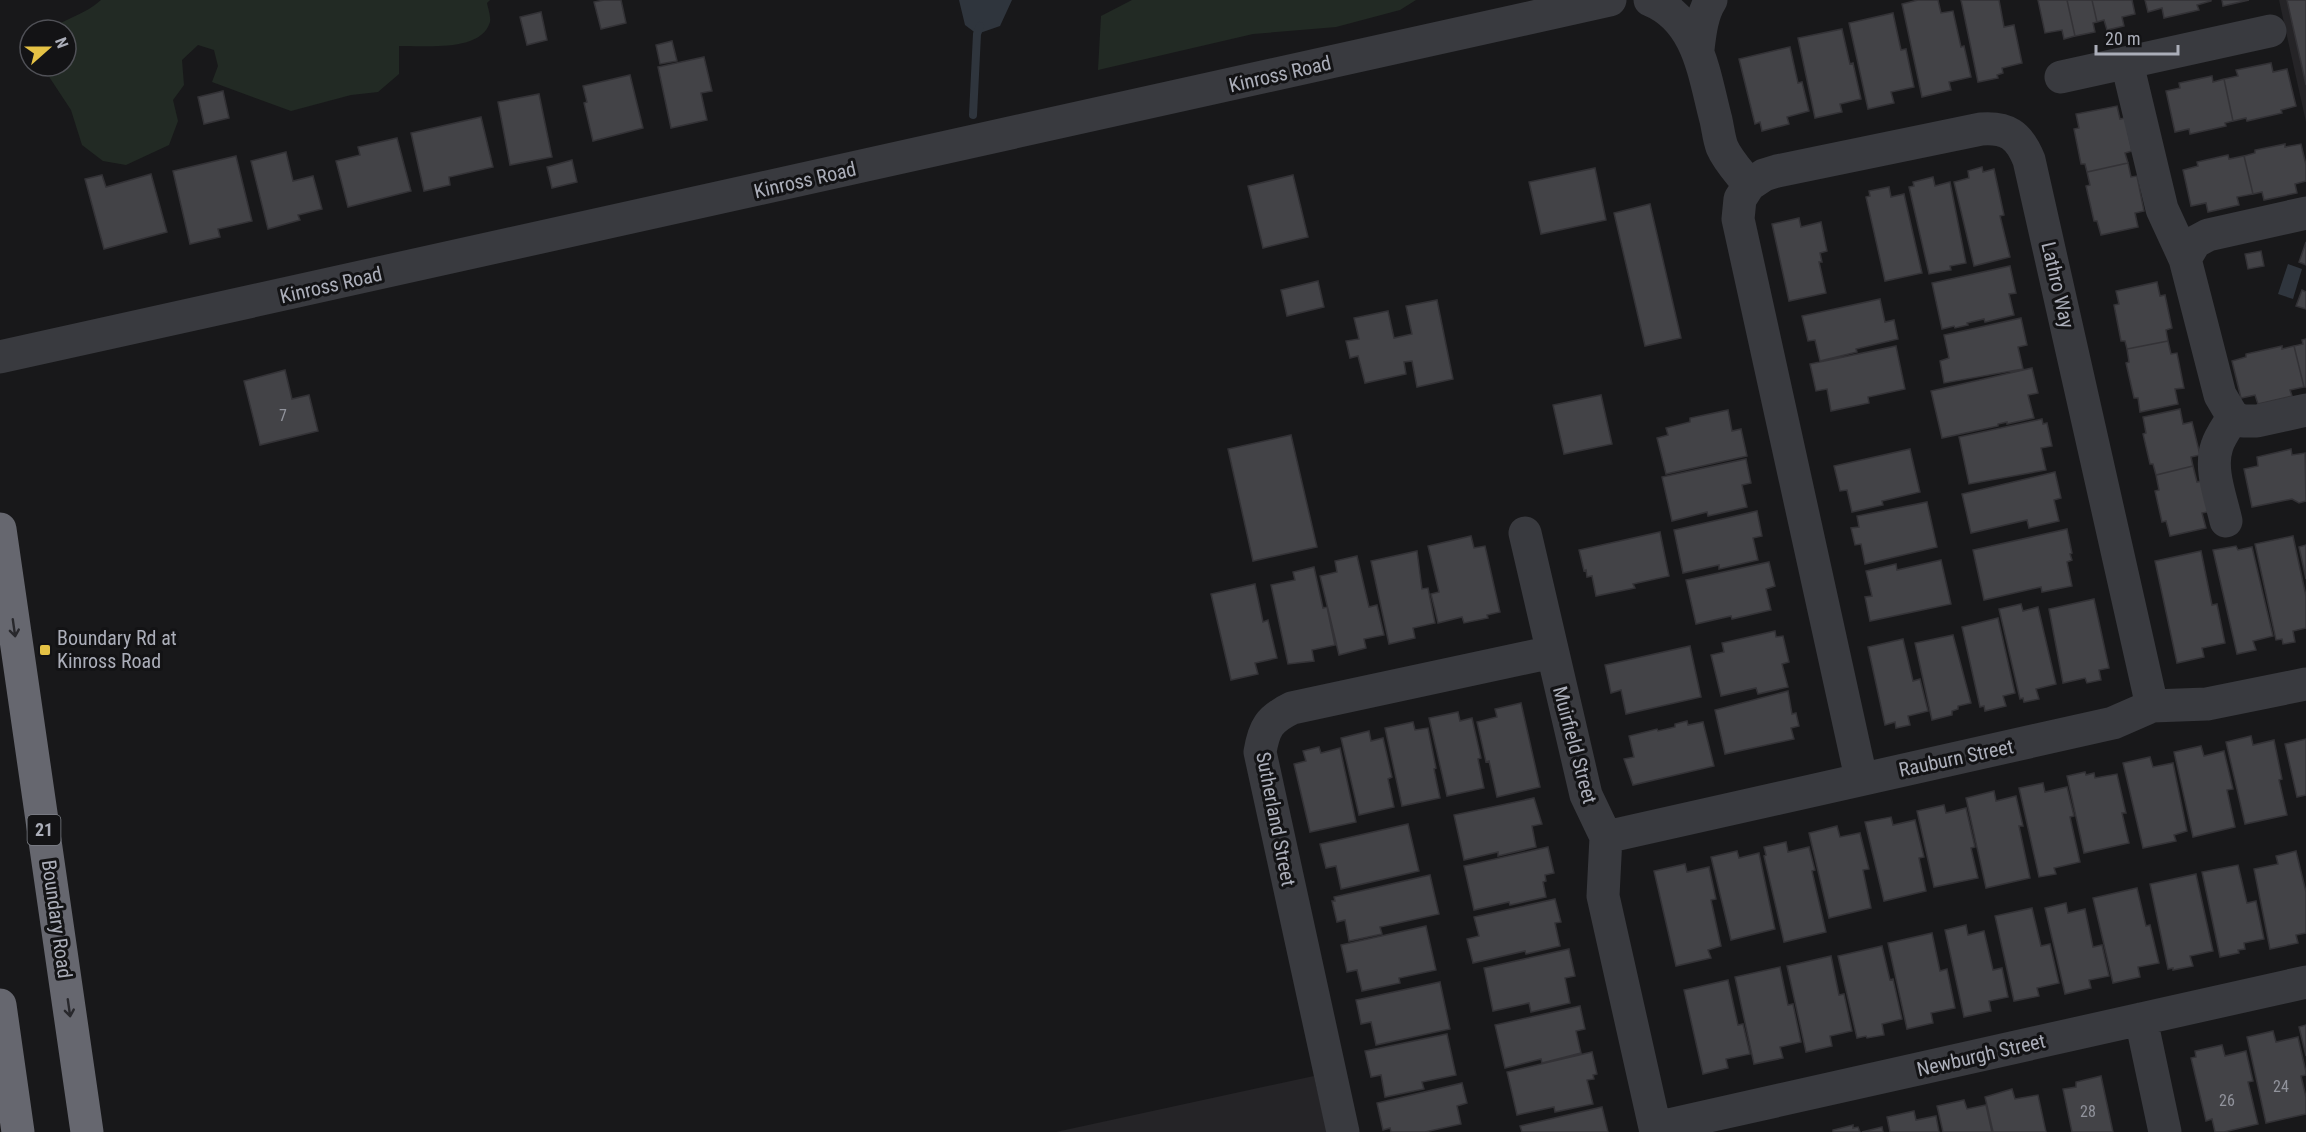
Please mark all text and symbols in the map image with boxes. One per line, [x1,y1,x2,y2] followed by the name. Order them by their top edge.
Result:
[18,18,78,78] north arrow
[2096,18,2178,56] scale bar
[2105,28,2140,49] text: 20 m
[51,35,72,51] text: N
[1227,51,1333,97] street label: Kinross Road
[752,157,858,203] street label: Kinross Road
[2036,239,2080,331] street label: Lathro Way
[278,262,384,308] street label: Kinross Road
[279,406,287,425] house number: 7
[9,618,20,637] one-way arrow
[57,626,177,673] place label: Boundary Rd at Kinross Road
[38,643,52,657] marker: Boundary Rd at Kinross Road
[1548,684,1602,806] street label: Muirfield Street
[1896,734,2016,782] street label: Rauburn Street
[1251,750,1301,888] street label: Sutherland Street
[28,815,60,845] road number: 21
[37,858,77,980] street label: Boundary Road
[64,998,75,1017] one-way arrow
[1914,1029,2048,1081] street label: Newburgh Street
[2273,1077,2289,1096] house number: 24
[2219,1091,2235,1110] house number: 26
[2080,1102,2096,1121] house number: 28

